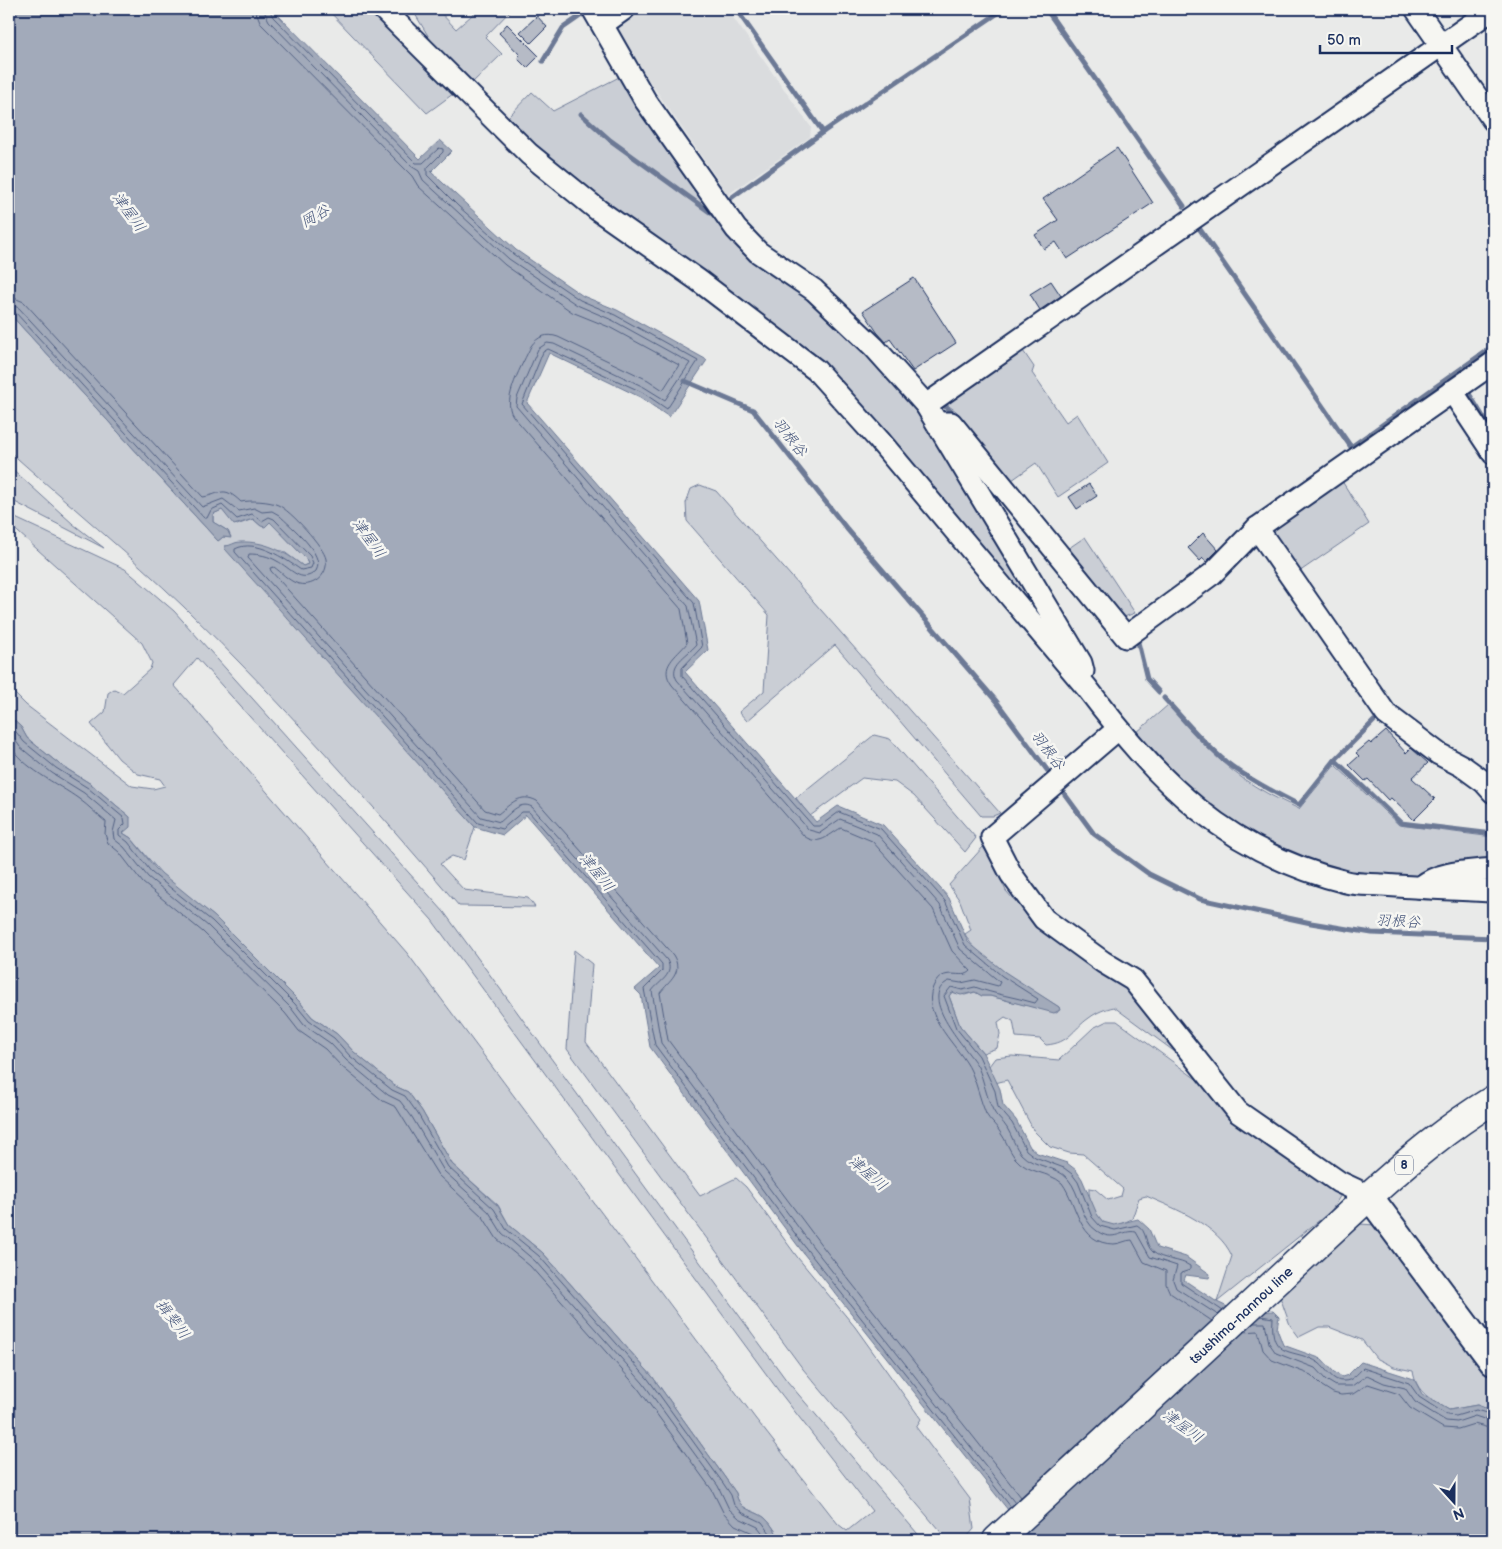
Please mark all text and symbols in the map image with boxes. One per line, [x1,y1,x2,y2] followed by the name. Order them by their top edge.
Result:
[1320,22,1452,54] scale bar
[1327,31,1361,50] text: 50 m
[108,189,150,236] water label: 津屋川
[298,200,334,232] water label: 岡谷
[768,414,812,462] water label: 羽根谷
[348,515,390,562] water label: 津屋川
[1026,727,1069,775] water label: 羽根谷
[575,849,618,896] water label: 津屋川
[1375,911,1422,932] water label: 羽根谷
[844,1151,891,1195] water label: 津屋川
[1395,1156,1413,1174] road number: 8
[1186,1263,1297,1368] street label: tsushima-nannou line
[151,1296,194,1343] water label: 揖斐川
[1159,1405,1206,1447] water label: 津屋川
[1430,1476,1480,1526] north arrow
[1451,1504,1466,1523] text: N

